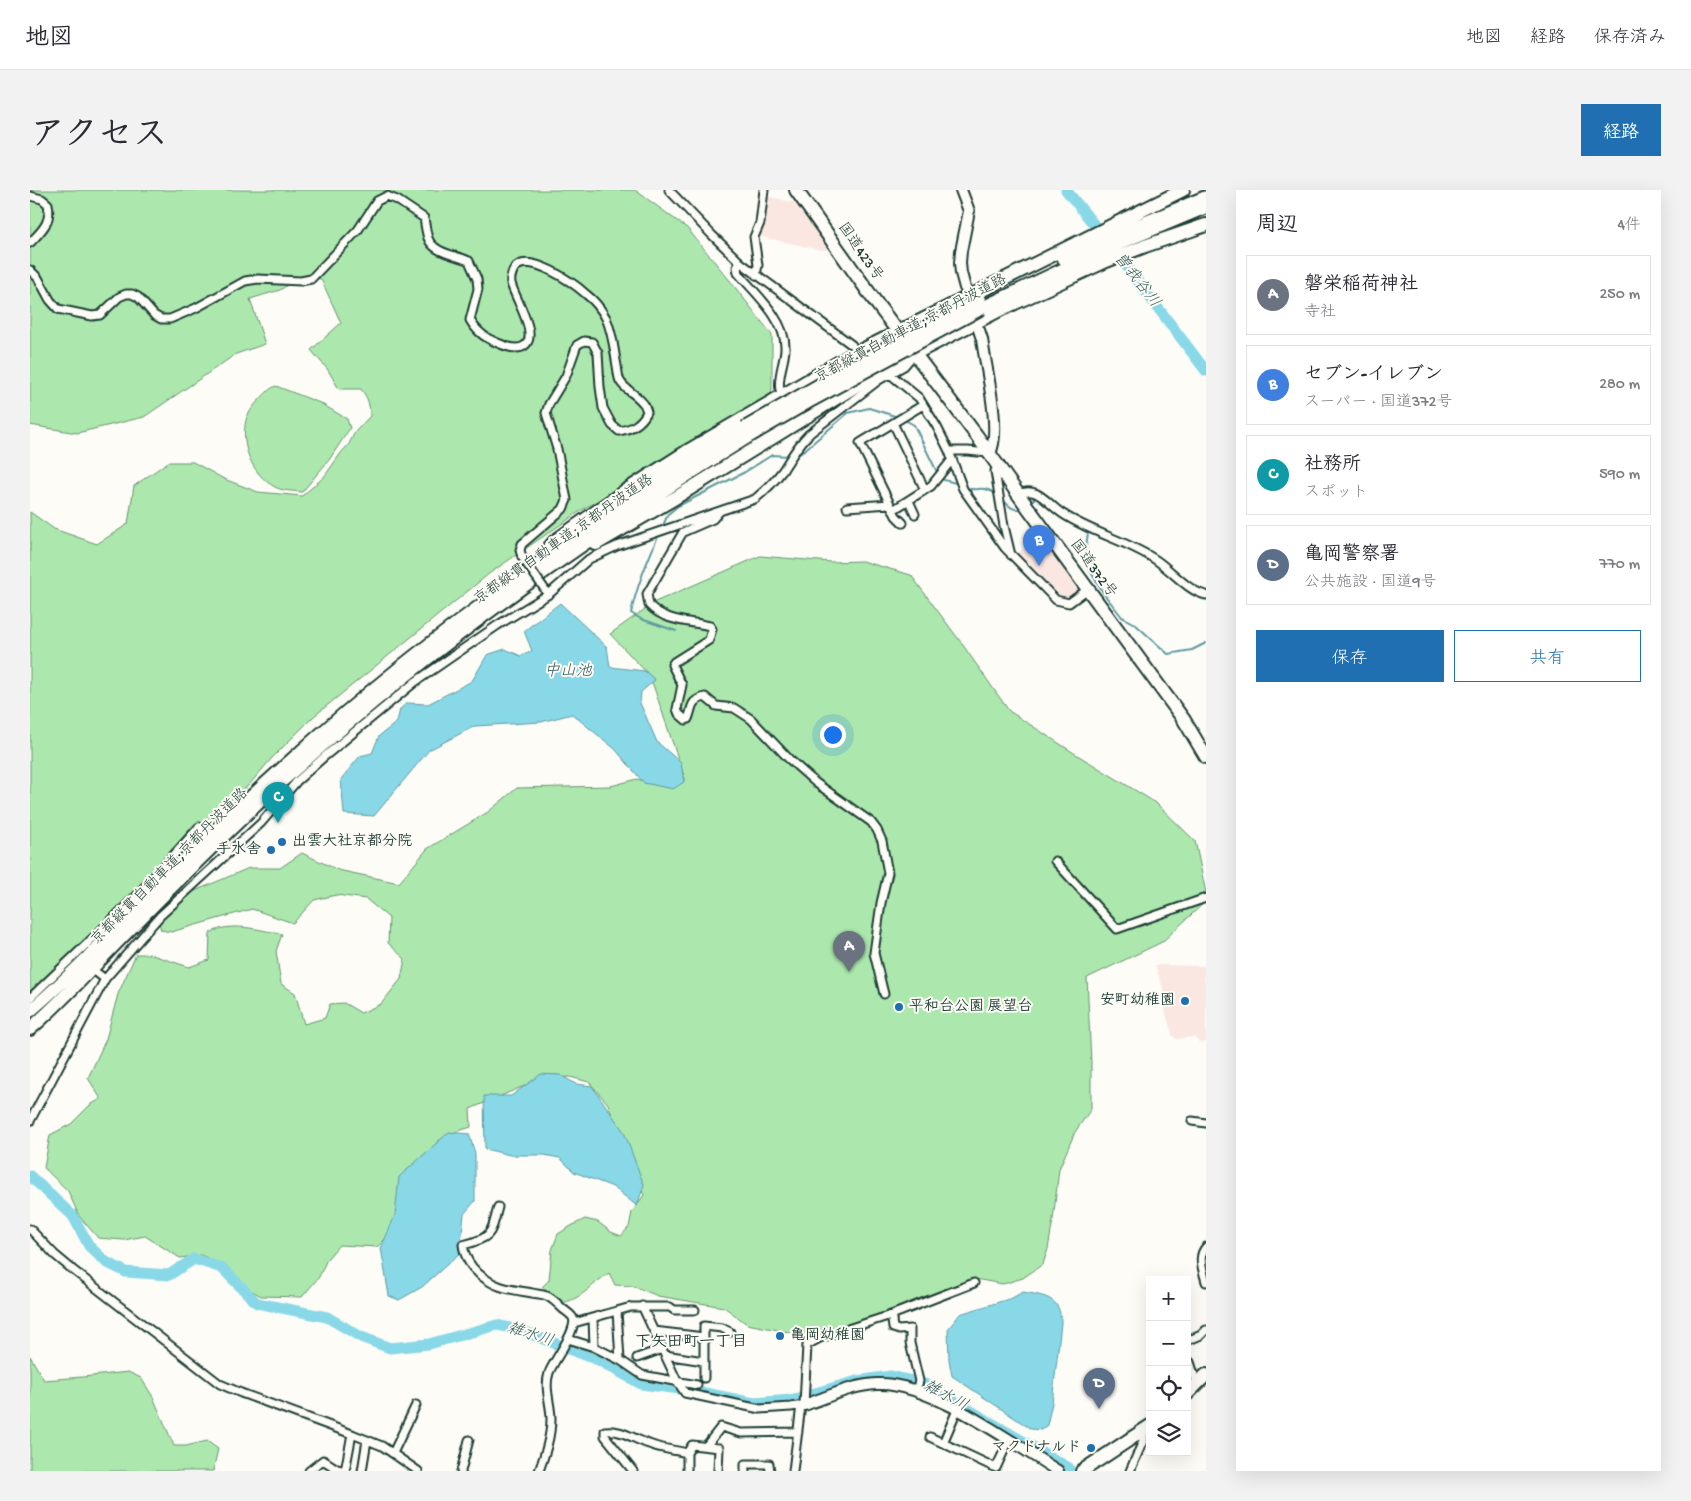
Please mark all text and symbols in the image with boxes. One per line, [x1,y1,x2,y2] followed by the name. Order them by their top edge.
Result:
[25,25,73,54] text: 地図
[1466,28,1502,49] text: 地図
[1530,28,1566,49] text: 経路
[1594,28,1666,49] text: 保存済み
[1581,104,1661,156] button: 経路
[30,117,168,158] text: アクセス
[1256,214,1298,239] text: 周辺
[1617,217,1641,236] text: 4件
[833,219,887,285] street label: 国道423号
[1109,249,1165,312] water label: 曽我谷川
[812,270,1010,387] street label: 京都縦貫自動車道;京都丹波道路
[1304,274,1418,297] text: 磐栄稲荷神社
[1268,286,1278,305] text: A
[1600,286,1640,305] text: 250 m
[1304,304,1336,323] text: 寺社
[1304,364,1443,387] text: セブン-イレブン
[1269,376,1277,395] text: B
[1599,376,1640,395] text: 280 m
[1304,394,1452,413] text: スーパー · 国道372号
[1304,454,1361,477] text: 社務所
[1269,466,1277,485] text: C
[1599,466,1640,485] text: 590 m
[470,470,657,609] street label: 京都縦貫自動車道;京都丹波道路
[1304,484,1368,503] text: スポット
[1023,525,1055,566] pin: B
[1066,536,1120,602] street label: 国道372号
[1304,544,1399,567] text: 亀岡警察署
[1268,556,1278,575] text: D
[1599,556,1640,575] text: 770 m
[1304,574,1437,593] text: 公共施設 · 国道9号
[1256,630,1444,682] button: 保存
[1454,630,1641,682] button: 共有
[544,661,593,682] water label: 中山池
[820,722,846,748] your location
[262,782,294,823] pin: C
[87,784,252,949] street label: 京都縦貫自動車道;京都丹波道路
[292,832,412,851] place label: 出雲大社京都分院
[276,836,288,848] marker: 出雲大社京都分院
[216,840,261,859] place label: 手水舎
[265,844,277,856] marker: 手水舎
[833,931,865,972] pin: A
[1100,991,1175,1010] place label: 安町幼稚園
[1179,995,1191,1007] marker: 安町幼稚園
[909,997,1033,1016] place label: 平和台公園 展望台
[893,1001,905,1013] marker: 平和台公園 展望台
[1146,1276,1191,1456] map controls
[1146,1276,1191,1321] button: +
[504,1319,556,1352] water label: 雑水川
[1146,1321,1191,1366] button: −
[790,1326,865,1345] place label: 亀岡幼稚園
[774,1330,786,1342] marker: 亀岡幼稚園
[635,1333,747,1353] district label: 下矢田町一丁目
[1146,1366,1191,1411] button: locate
[1083,1368,1115,1409] pin: D
[919,1376,971,1417] water label: 雑水川
[1146,1411,1191,1456] button: layers
[992,1439,1081,1457] place label: マクドナルド
[1085,1442,1097,1454] marker: マクドナルド

